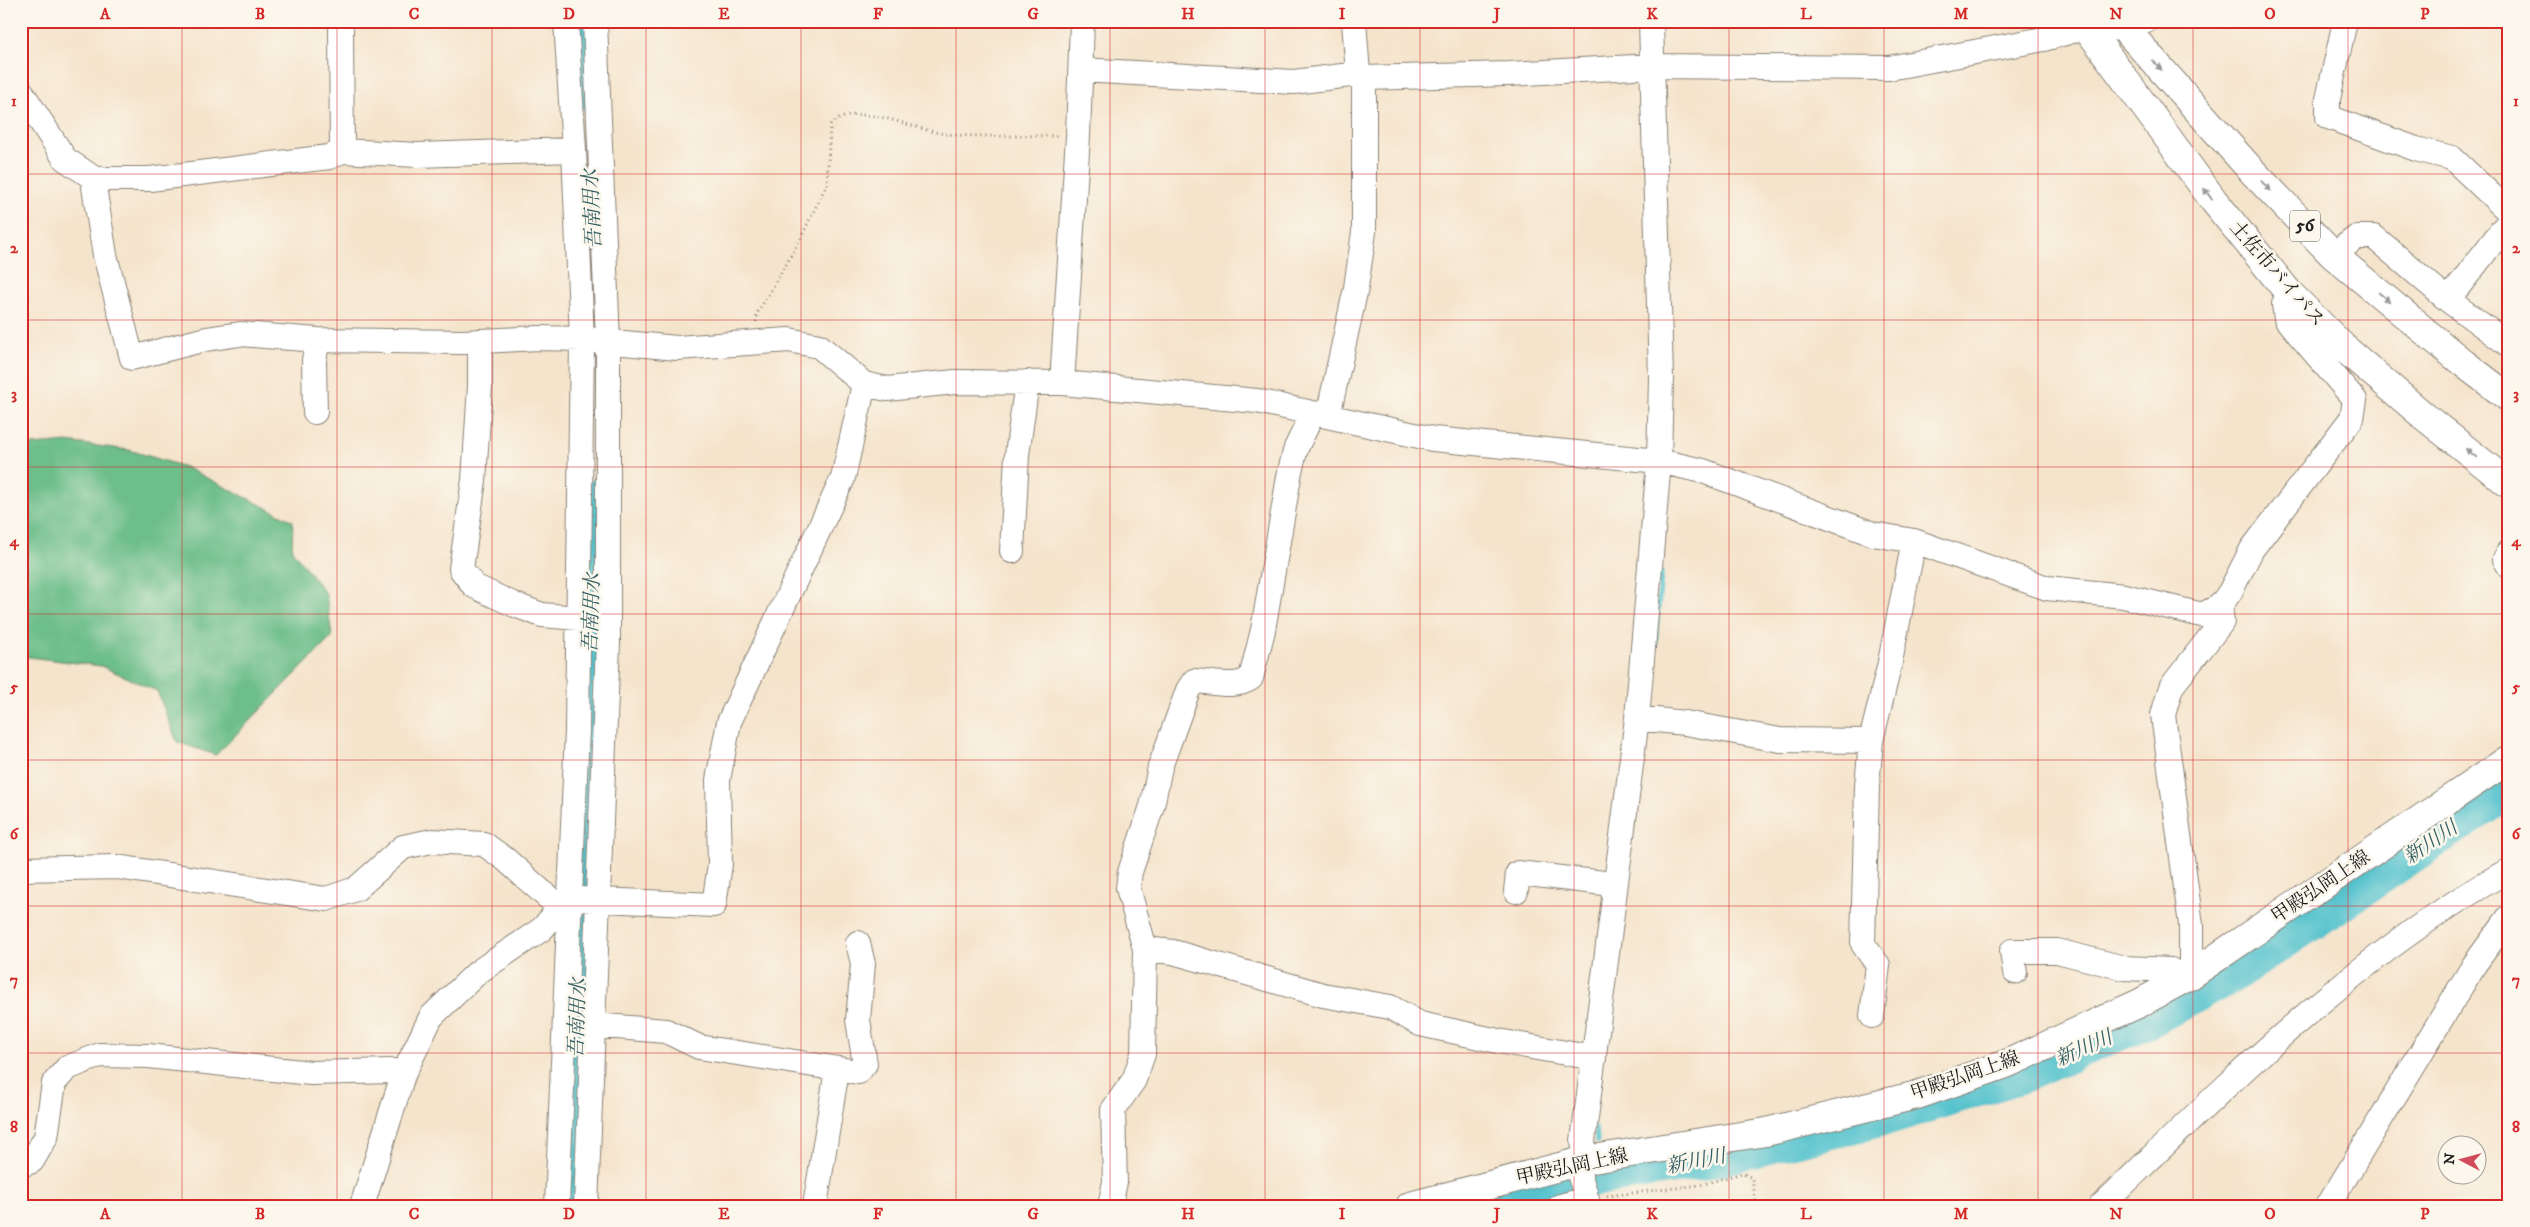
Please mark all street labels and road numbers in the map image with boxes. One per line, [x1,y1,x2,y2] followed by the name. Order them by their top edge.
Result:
[2290,210,2320,242] road number: 56
[2225,216,2329,332] street label: 土佐市バイパス
[2267,846,2375,928] street label: 甲殿弘岡上線
[1907,1047,2023,1105] street label: 甲殿弘岡上線
[1514,1144,1630,1190] street label: 甲殿弘岡上線

